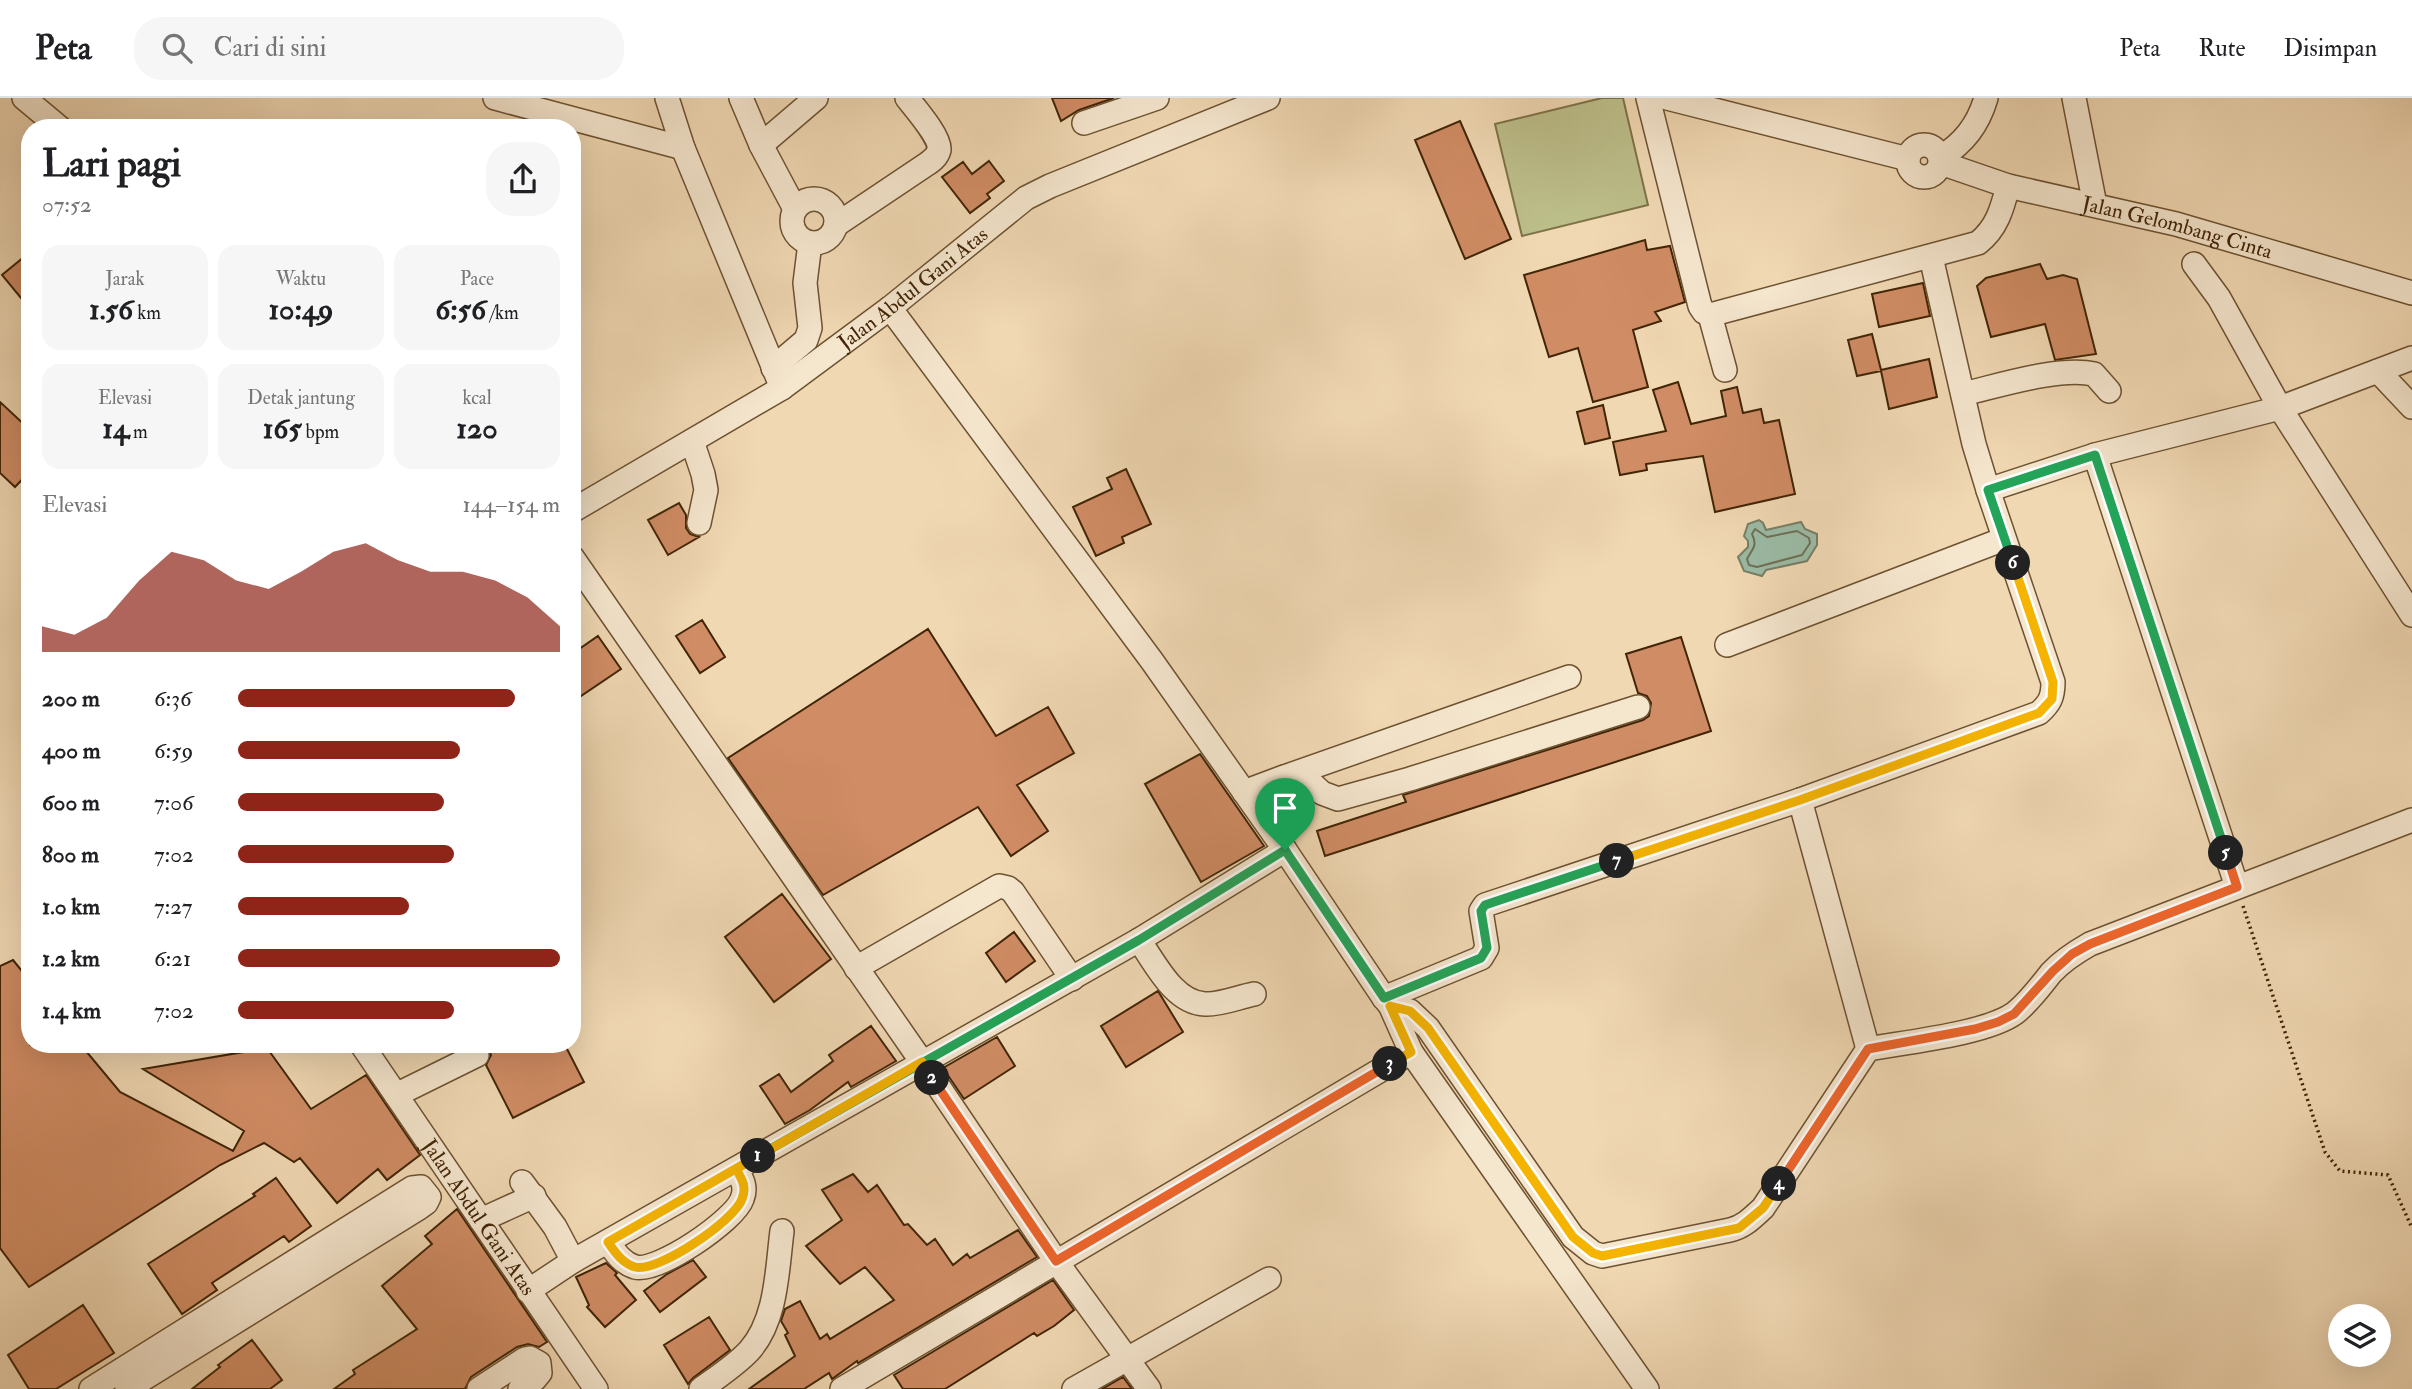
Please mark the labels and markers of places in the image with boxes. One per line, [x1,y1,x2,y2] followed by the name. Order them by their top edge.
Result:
[1996,546,2030,580] pin: 6
[1255,778,1315,850] pin
[2208,836,2244,870] pin: 5
[1600,844,1634,878] pin: 7
[1372,1046,1408,1082] pin: 3
[914,1060,950,1096] pin: 2
[740,1138,776,1174] pin: 1
[1762,1166,1796,1202] pin: 4

